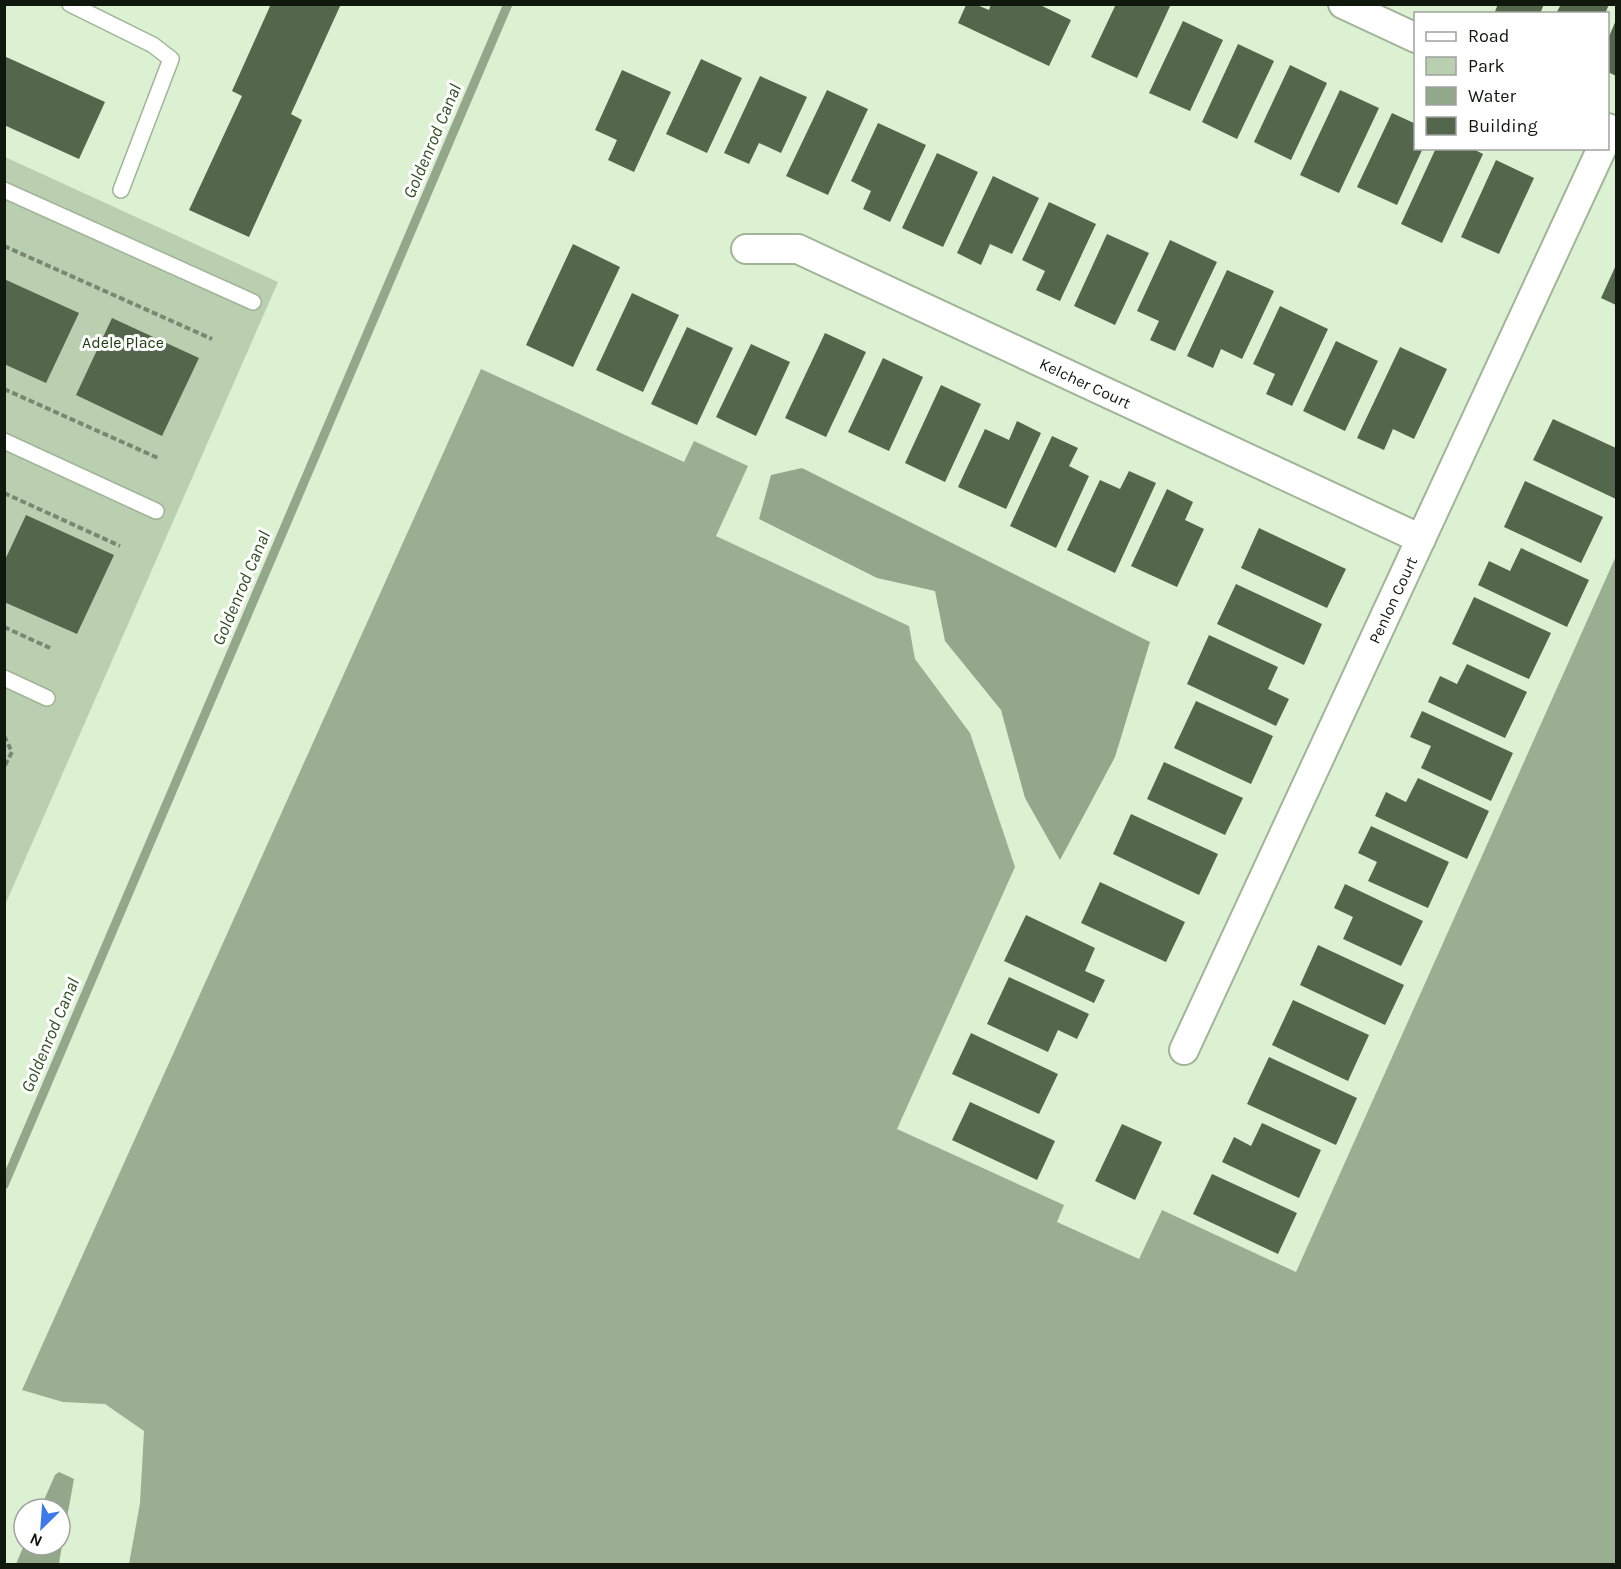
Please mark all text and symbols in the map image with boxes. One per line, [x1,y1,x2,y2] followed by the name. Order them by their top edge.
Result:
[1414,12,1609,150] legend
[1468,25,1509,47] text: Road
[1468,55,1505,77] text: Park
[398,80,466,202] water label: Goldenrod Canal
[1468,85,1516,107] text: Water
[1468,115,1538,137] text: Building
[82,333,164,352] park label: Adele Place
[1037,353,1134,412] street label: Kelcher Court
[207,527,275,649] water label: Goldenrod Canal
[1364,554,1421,646] street label: Penlon Court
[16,974,84,1096] water label: Goldenrod Canal
[12,1497,72,1557] north arrow
[27,1529,45,1551] text: N

